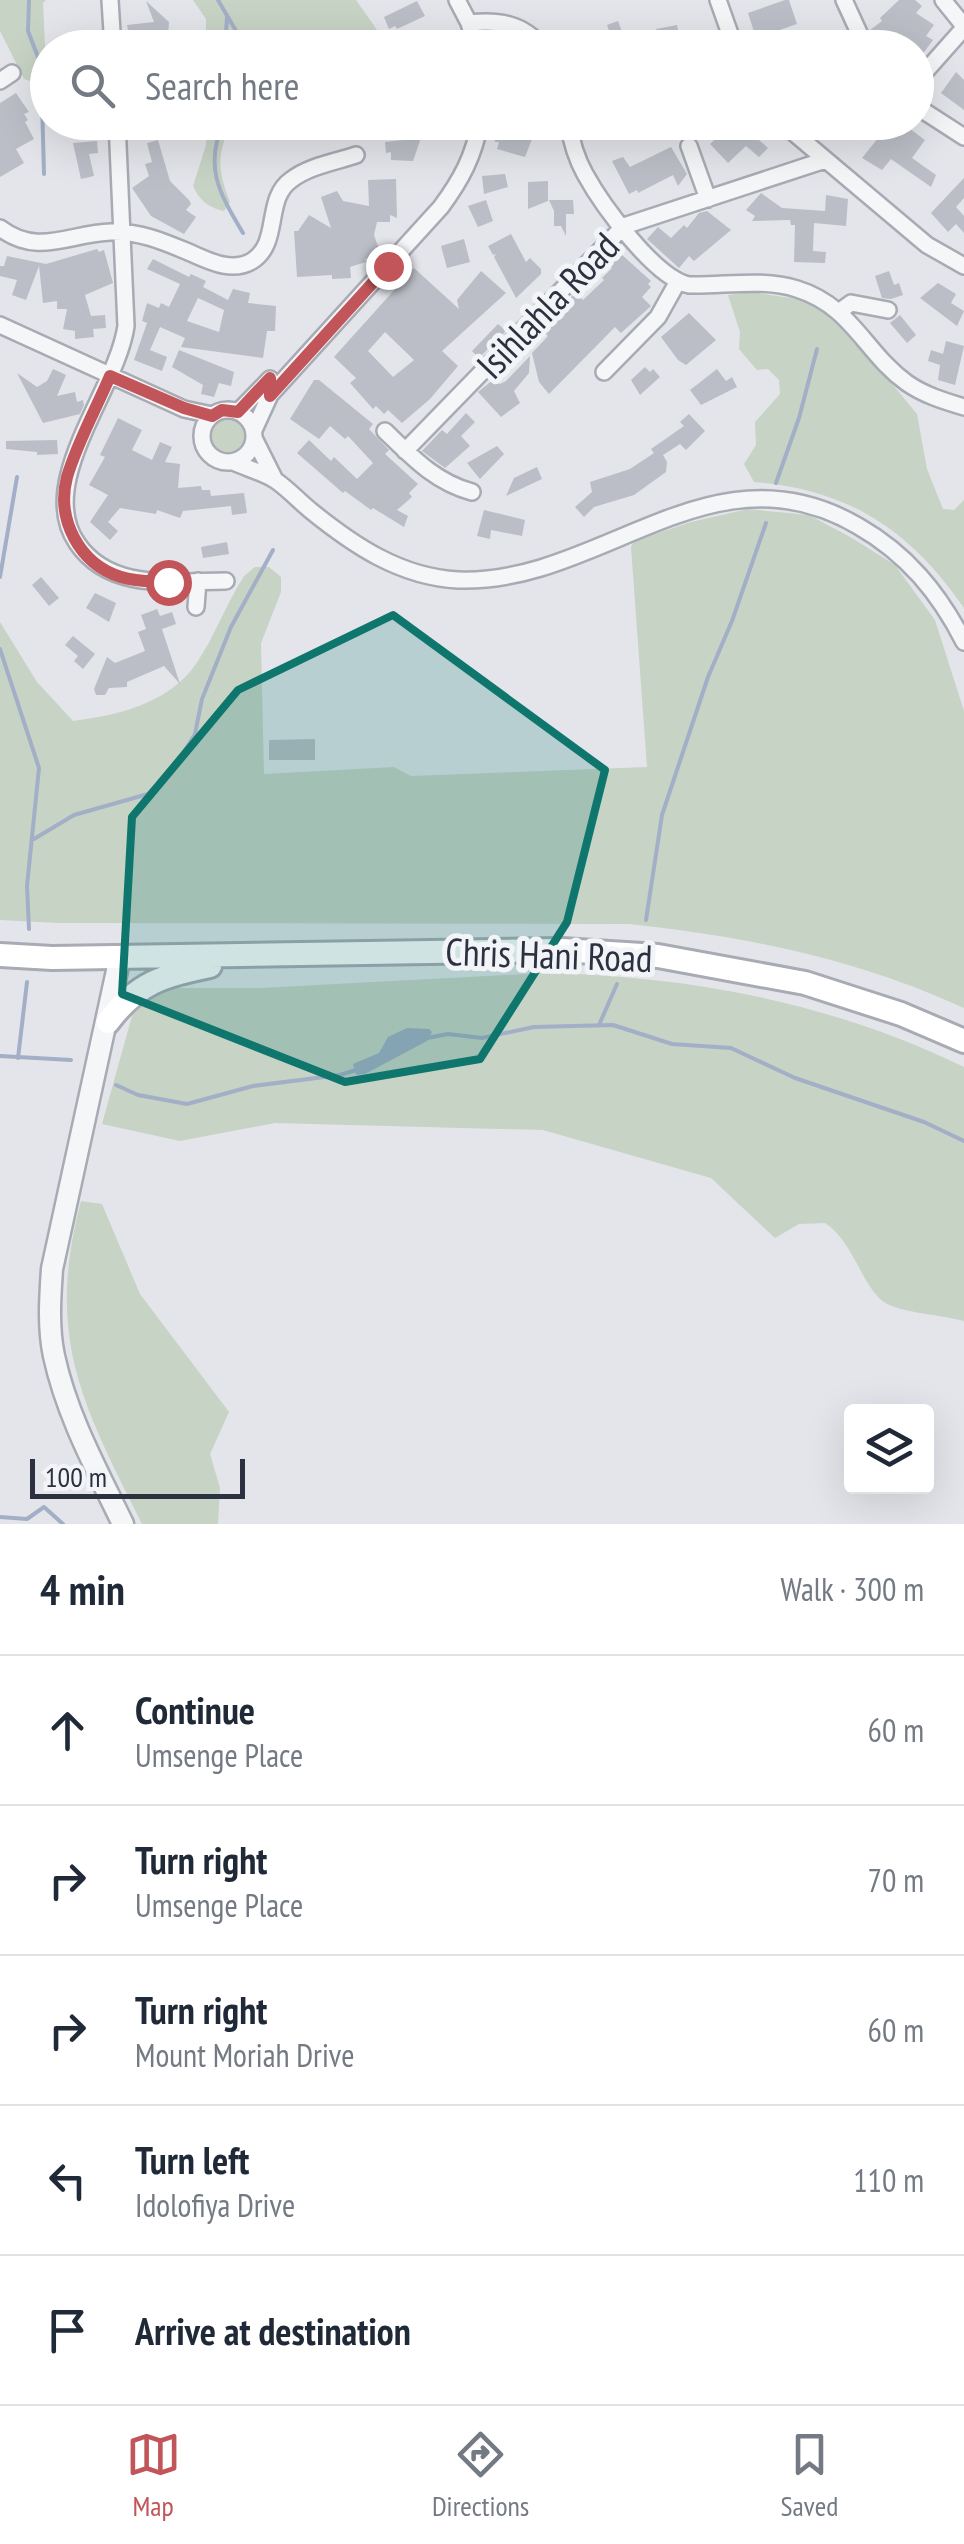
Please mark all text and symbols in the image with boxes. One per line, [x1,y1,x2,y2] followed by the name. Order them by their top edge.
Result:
[30,30,934,140] search box
[65,58,120,113] icon: search
[145,61,299,110] text: Search here
[465,222,629,388] street label: Isihlahla Road
[366,244,412,290] route end
[146,560,192,606] route start
[445,926,653,982] street label: Chris Hani Road
[844,1404,934,1494] map controls
[844,1404,934,1494] button: layers
[30,1454,245,1498] scale bar
[45,1458,107,1495] text: 100 m
[40,1562,125,1617] text: 4 min
[780,1568,924,1610] text: Walk · 300 m
[135,1685,255,1734] text: Continue
[40,1703,95,1758] icon: ahead
[868,1709,924,1751] text: 60 m
[135,1734,303,1776] text: Umsenge Place
[135,1835,267,1884] text: Turn right
[40,1853,95,1908] icon: right
[868,1859,924,1901] text: 70 m
[135,1884,303,1926] text: Umsenge Place
[135,1985,267,2034] text: Turn right
[40,2003,95,2058] icon: right
[868,2009,924,2051] text: 60 m
[135,2034,354,2076] text: Mount Moriah Drive
[135,2135,249,2184] text: Turn left
[40,2153,95,2208] icon: left
[853,2159,924,2201] text: 110 m
[135,2184,295,2226] text: Idolofiya Drive
[40,2303,95,2358] icon: arrive
[135,2306,411,2355] text: Arrive at destination
[126,2427,181,2524] tab: Map
[432,2427,529,2524] tab: Directions
[781,2427,838,2524] tab: Saved

